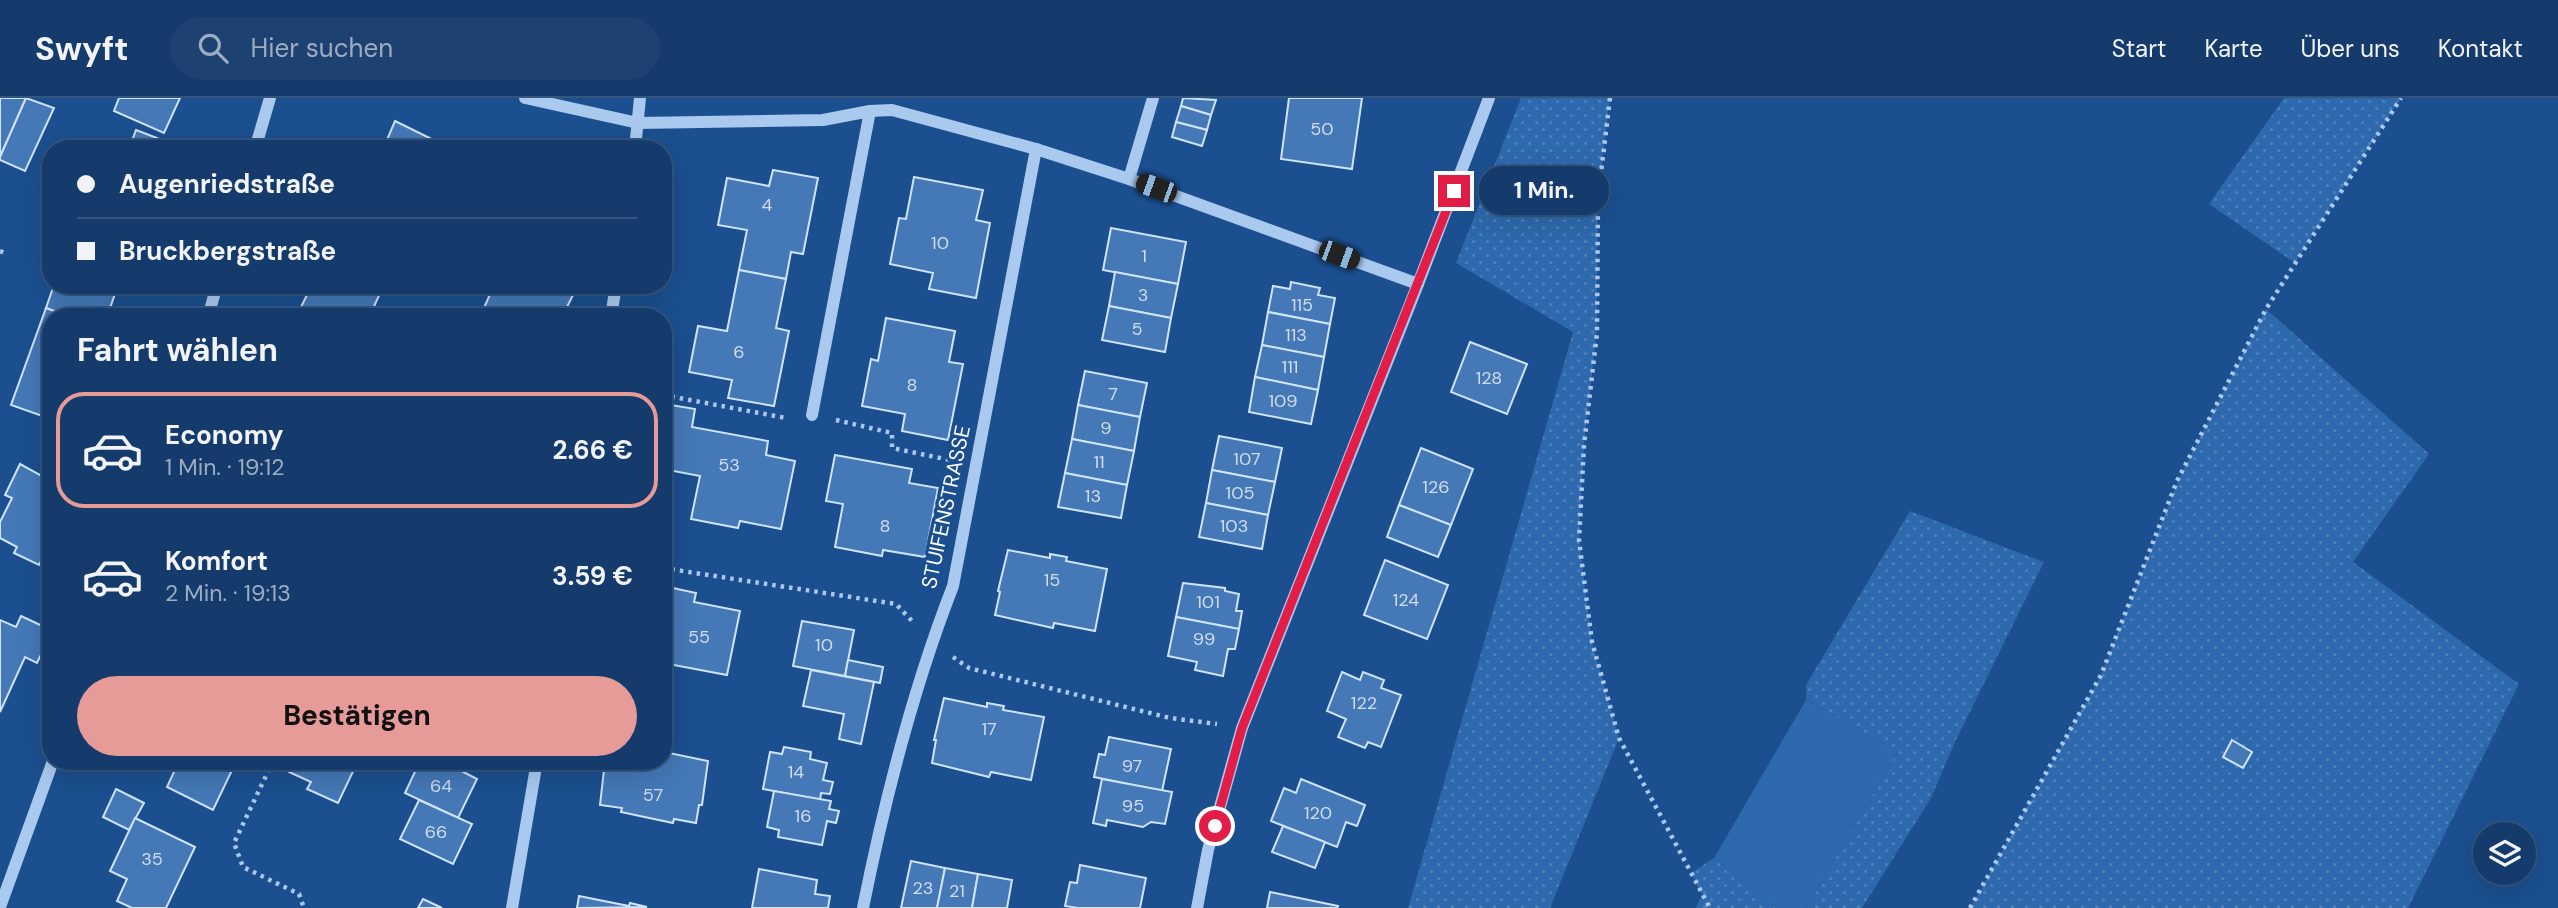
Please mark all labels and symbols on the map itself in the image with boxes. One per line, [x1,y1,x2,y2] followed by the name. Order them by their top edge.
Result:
[1310,117,1334,141] house number: 50
[1478,166,1608,216] callout: 1 Min.
[1133,171,1180,205] car
[1438,175,1470,207] route end
[762,193,773,217] house number: 4
[931,231,949,255] house number: 10
[1316,238,1363,272] car
[1141,244,1147,268] house number: 1
[1138,283,1148,307] house number: 3
[1291,293,1313,317] house number: 115
[1132,317,1142,341] house number: 5
[1285,323,1307,347] house number: 113
[733,340,745,364] house number: 6
[1282,355,1298,379] house number: 111
[1476,366,1502,390] house number: 128
[907,373,917,397] house number: 8
[1108,382,1118,406] house number: 7
[1268,389,1298,413] house number: 109
[1100,416,1112,440] house number: 9
[915,423,977,591] street label: STUIFENSTRASSE
[1233,447,1261,471] house number: 107
[1093,450,1105,474] house number: 11
[718,453,740,477] house number: 53
[1422,475,1450,499] house number: 126
[1226,481,1254,505] house number: 105
[1085,484,1101,508] house number: 13
[880,514,890,538] house number: 8
[1220,514,1248,538] house number: 103
[1044,568,1060,592] house number: 15
[1393,588,1419,612] house number: 124
[1196,590,1220,614] house number: 101
[688,625,710,649] house number: 55
[1193,627,1215,651] house number: 99
[815,633,833,657] house number: 10
[1351,691,1377,715] house number: 122
[981,717,997,741] house number: 17
[1122,754,1142,778] house number: 97
[788,760,804,784] house number: 14
[430,774,452,798] house number: 64
[643,783,663,807] house number: 57
[1122,794,1144,818] house number: 95
[1304,801,1332,825] house number: 120
[795,804,811,828] house number: 16
[1199,810,1231,842] route start
[425,820,447,844] house number: 66
[141,847,163,871] house number: 35
[912,876,934,900] house number: 23
[949,879,965,903] house number: 21

